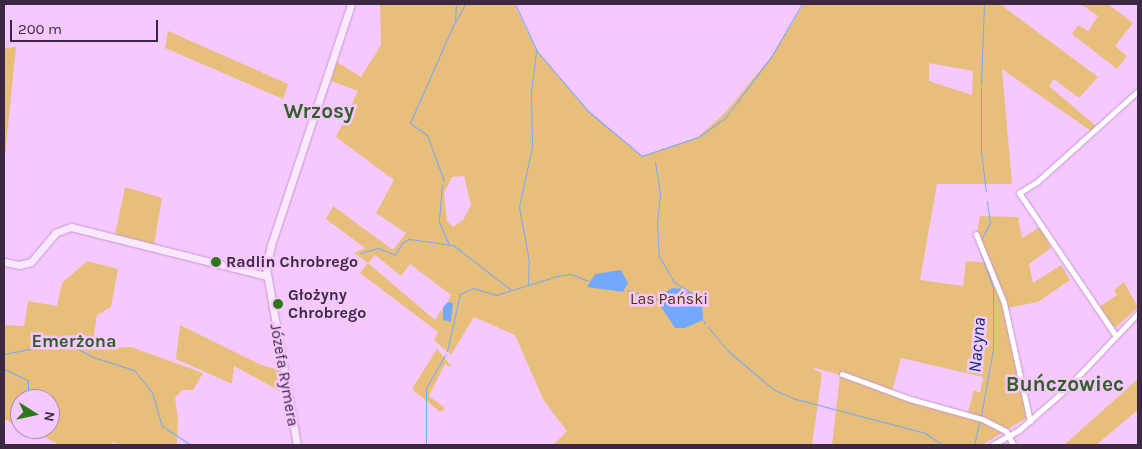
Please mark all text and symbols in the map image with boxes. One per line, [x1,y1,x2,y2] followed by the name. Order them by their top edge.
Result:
[12,10,160,42] scale bar
[18,20,62,38] text: 200 m
[284,98,354,124] district label: Wrzosy
[226,252,358,272] place label: Radlin Chrobrego
[210,256,222,268] marker: Radlin Chrobrego
[288,285,366,323] place label: Głożyny Chrobrego
[630,289,708,309] park label: Las Pański
[272,298,284,310] marker: Głożyny Chrobrego
[964,317,990,373] water label: Nacyna
[266,322,302,428] street label: Józefa Rymera
[31,330,117,352] district label: Emerżona
[1006,371,1124,397] district label: Buńczowiec
[10,389,60,439] north arrow
[40,410,59,423] text: N

